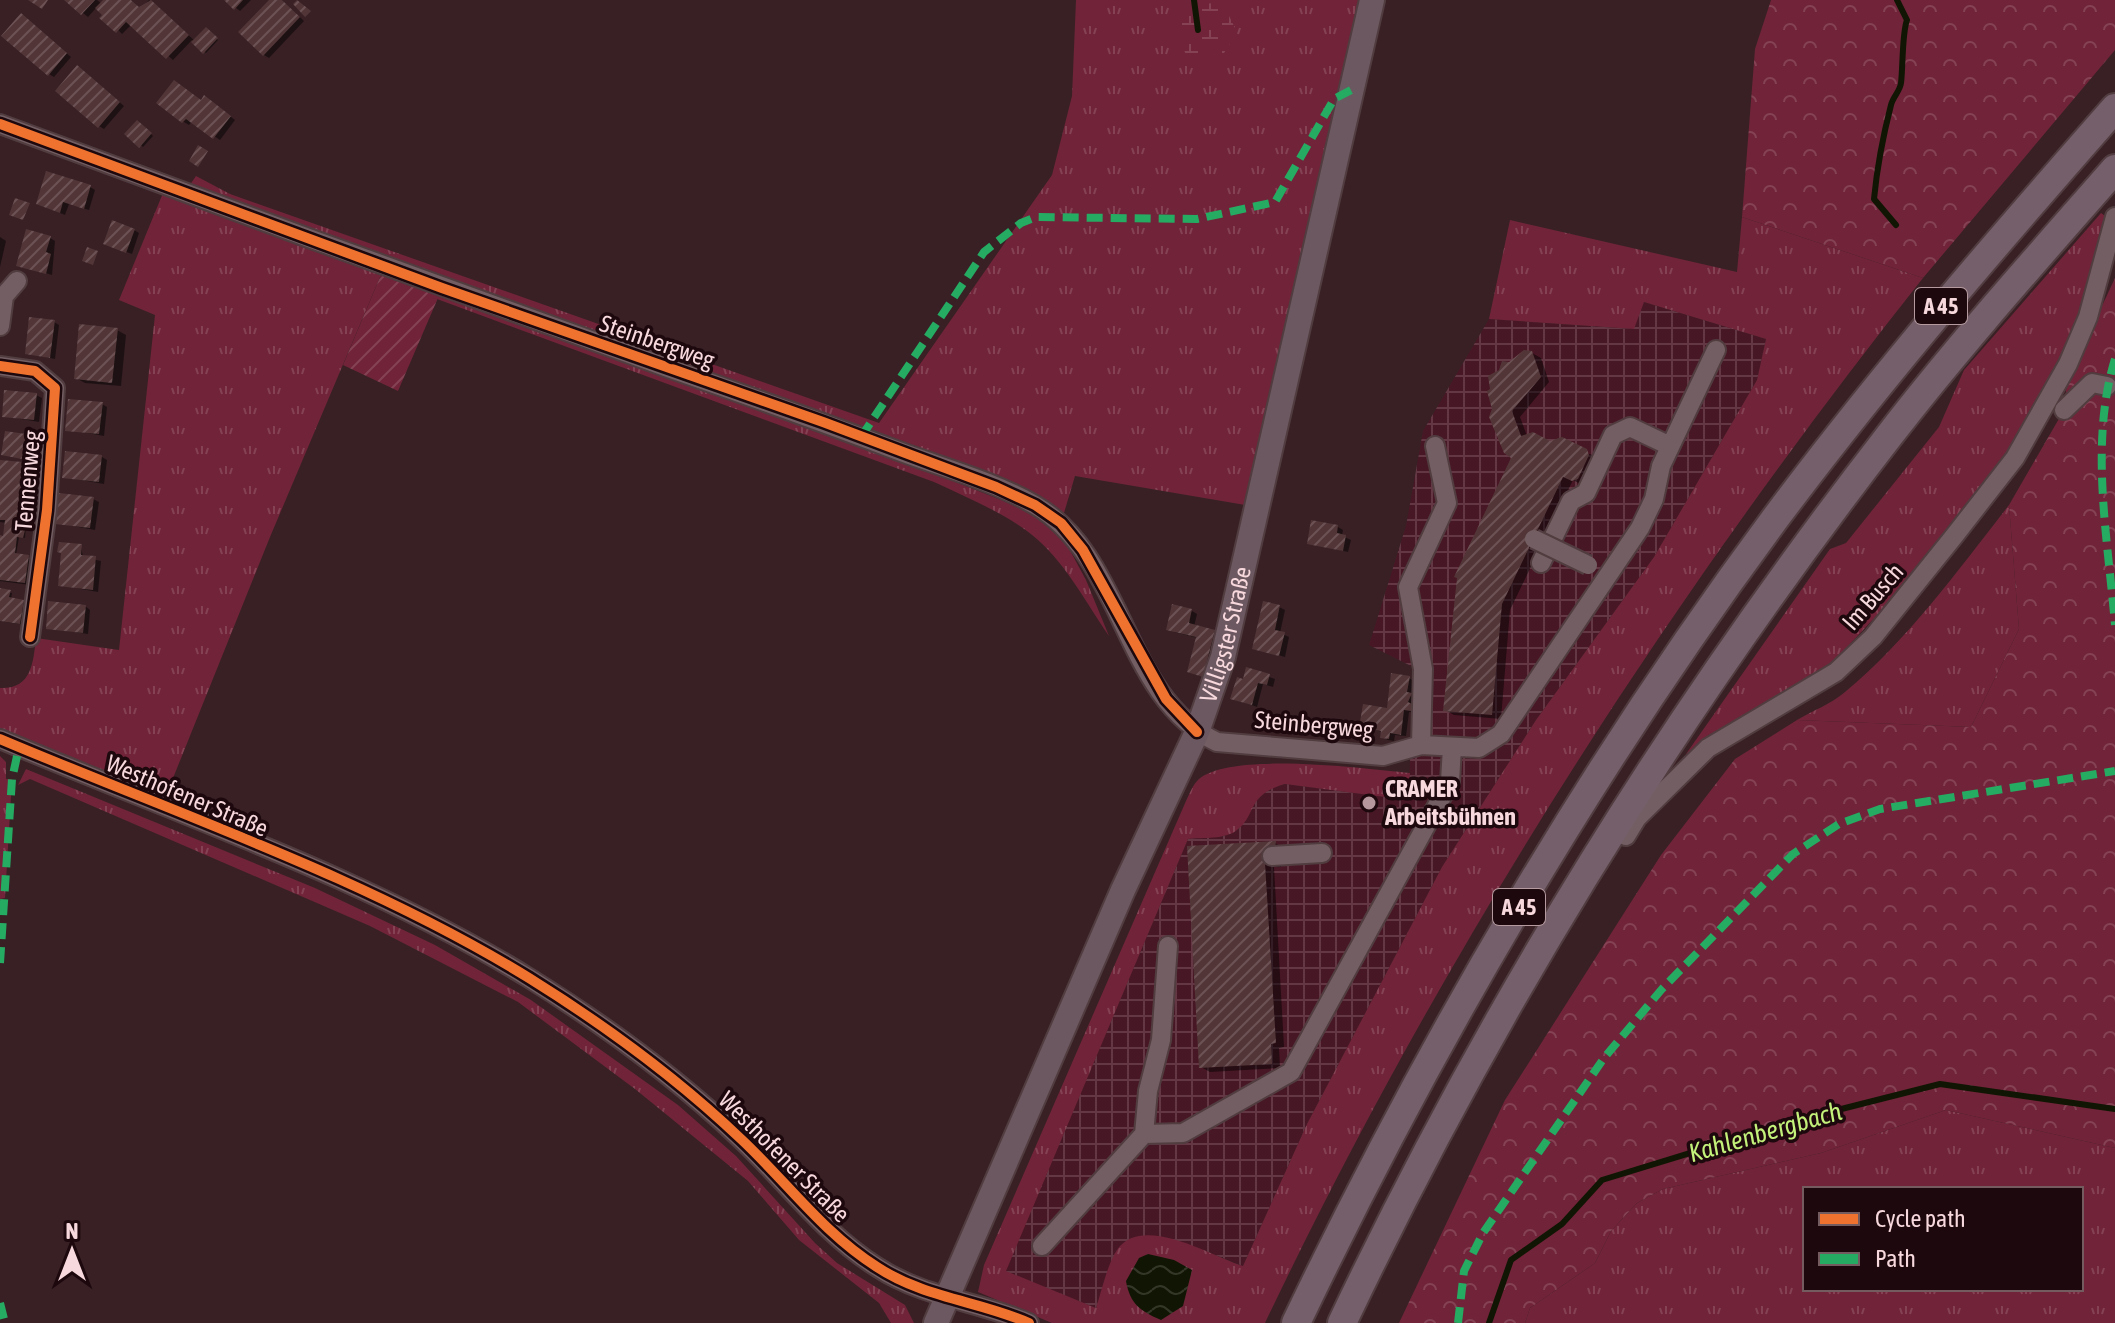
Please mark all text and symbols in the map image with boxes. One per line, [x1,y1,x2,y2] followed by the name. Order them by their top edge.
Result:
[1915,288,1967,324] road number: A 45
[596,309,718,374] street label: Steinbergweg
[10,429,45,533] street label: Tennenweg
[1837,558,1909,635] street label: Im Busch
[1194,564,1256,706] street label: Villigster Straße
[1254,706,1375,743] street label: Steinbergweg
[102,749,272,842] street label: Westhofener Straße
[1384,775,1516,830] place label: CRAMER Arbeitsbühnen
[1360,794,1378,812] marker: CRAMER Arbeitsbühnen
[1493,889,1545,925] road number: A 45
[714,1086,855,1227] street label: Westhofener Straße
[1685,1096,1845,1168] water label: Kahlenbergbach
[1803,1187,2083,1291] legend
[1875,1205,1966,1232] text: Cycle path
[32,1211,112,1291] north arrow
[66,1218,78,1244] text: N
[1875,1245,1916,1272] text: Path

